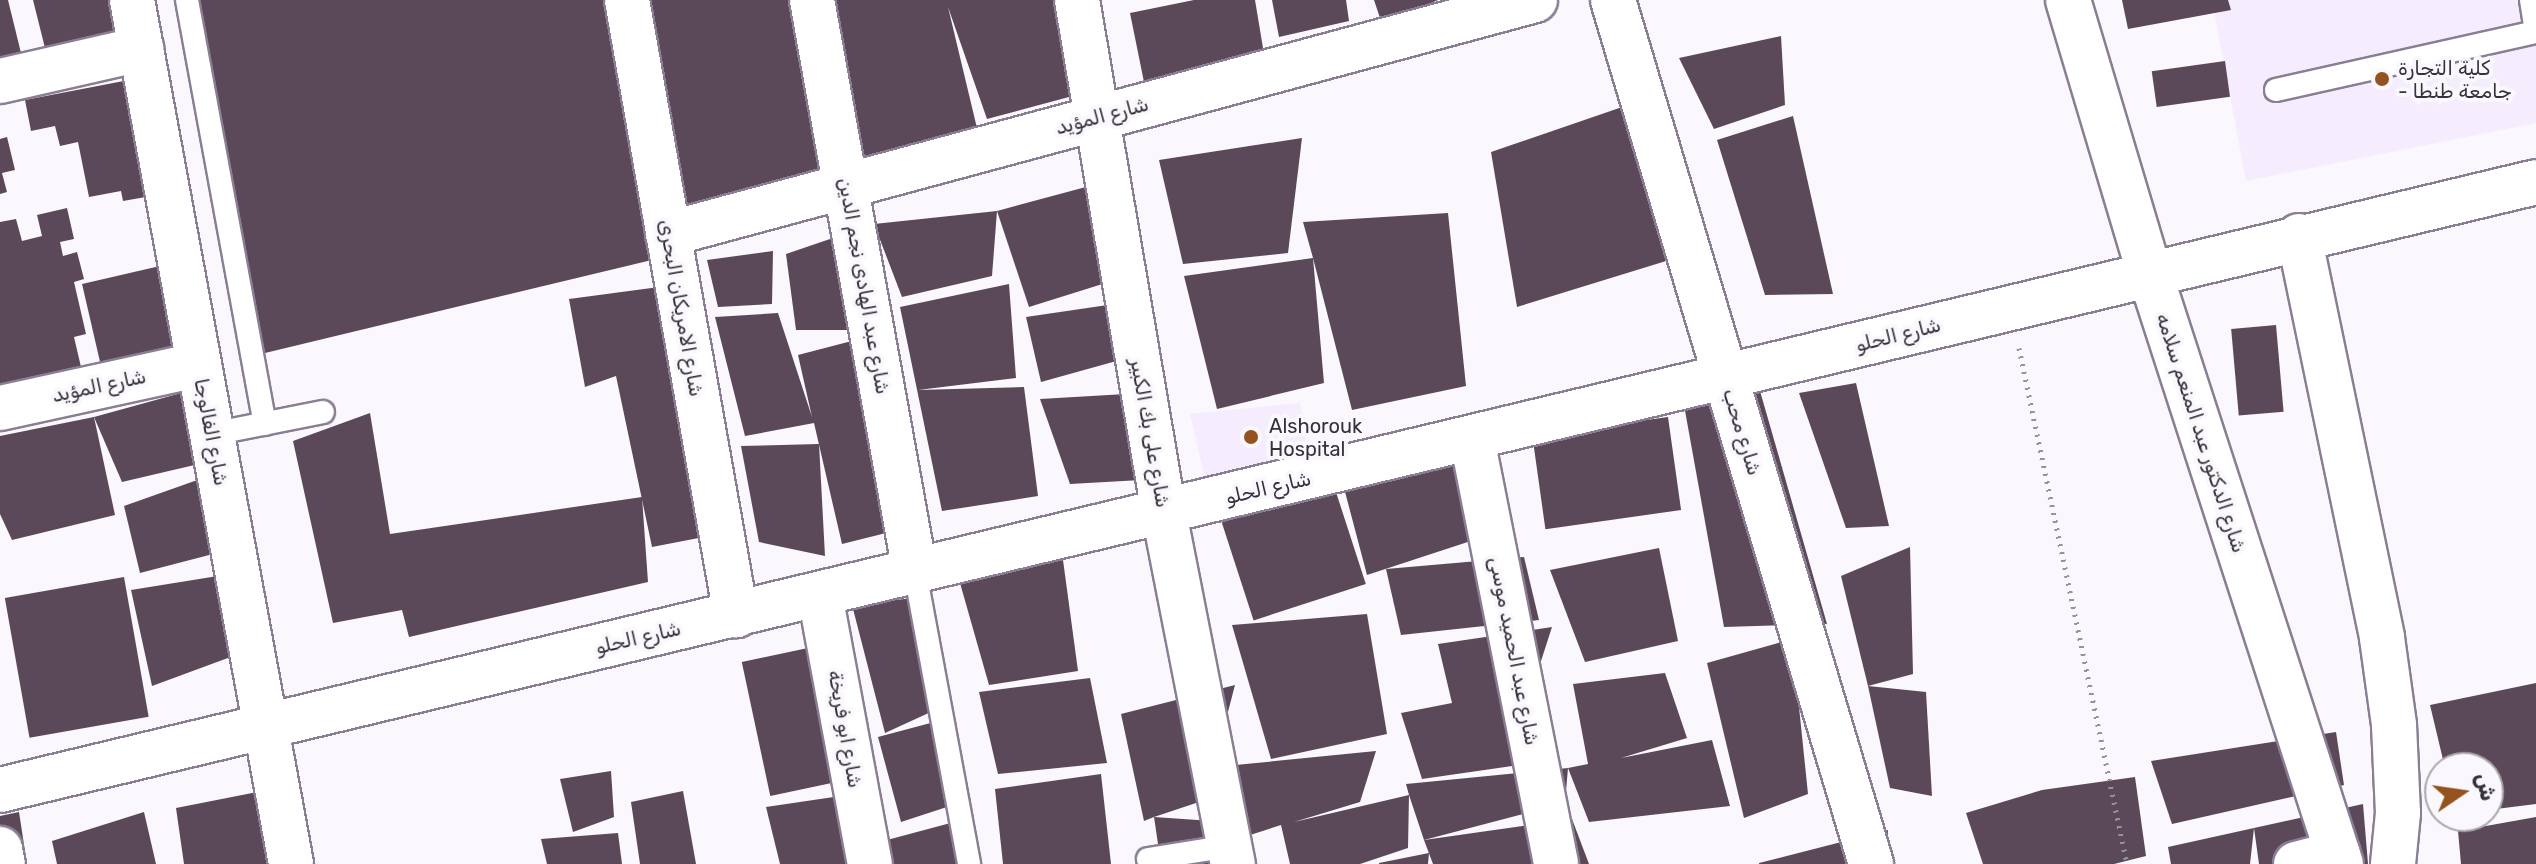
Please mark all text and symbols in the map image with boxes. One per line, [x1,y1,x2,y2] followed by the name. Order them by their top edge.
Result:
[2398,56,2512,103] place label: كلية التجارة - جامعة طنطا
[2373,70,2391,88] marker: كلية التجارة - جامعة طنطا
[1053,92,1151,140] street label: شارع المؤيد
[833,176,895,396] street label: شارع عبد الهادى نجم الدين
[654,218,708,398] street label: شارع الامريكان البحرى
[2151,310,2251,556] street label: شارع الدكتور عبد المنعم سلامه
[1853,313,1943,357] street label: شارع الحلو
[1125,356,1175,510] street label: شارع على بك الكبير
[50,364,148,408] street label: شارع المؤيد
[189,376,233,488] street label: شارع الفالوجا
[1717,386,1767,478] street label: شارع محب
[1269,414,1362,461] place label: Alshorouk Hospital
[1240,426,1262,448] marker: Alshorouk Hospital
[1223,466,1313,510] street label: شارع الحلو
[1484,555,1544,747] street label: شارع عبد الحميد موسى
[593,616,683,660] street label: شارع الحلو
[823,668,867,790] street label: شارع ابو فريخة
[2424,752,2504,832] north arrow
[2470,770,2502,804] text: ش

